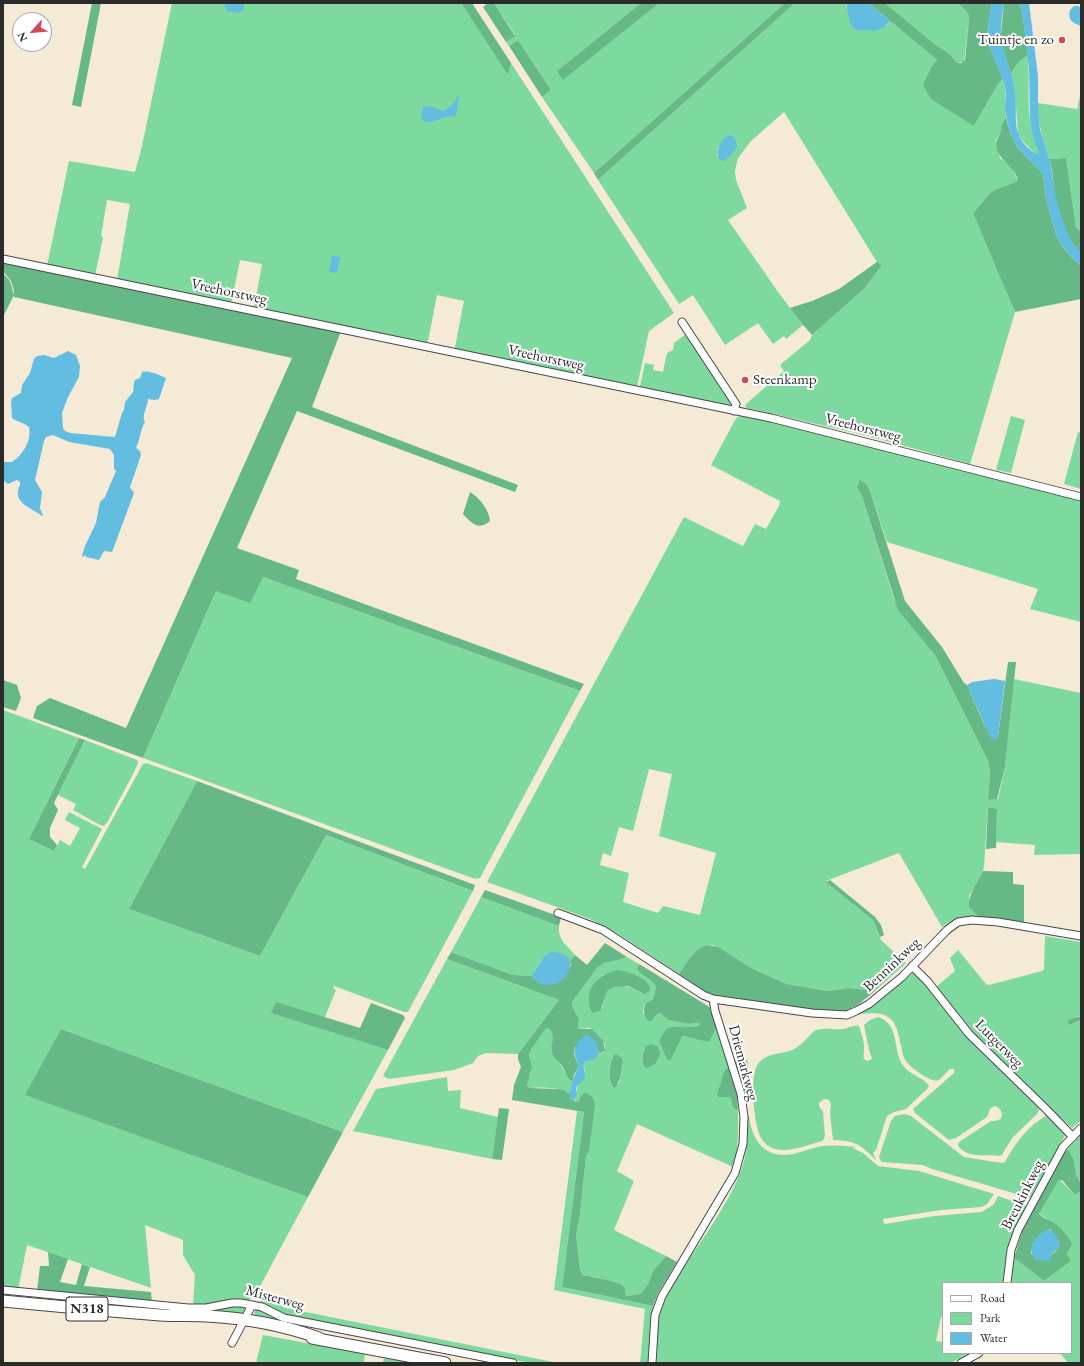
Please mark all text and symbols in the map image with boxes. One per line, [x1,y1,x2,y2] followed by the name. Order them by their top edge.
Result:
[12,12,52,52] north arrow
[14,30,30,44] text: N
[978,31,1054,49] place label: Tuintje en zo
[1057,35,1067,45] marker: Tuintje en zo
[189,275,269,309] street label: Vreehorstweg
[506,341,586,375] street label: Vreehorstweg
[753,371,817,389] place label: Steenkamp
[740,375,750,385] marker: Steenkamp
[823,410,903,446] street label: Vreehorstweg
[860,934,924,996] street label: Benninkweg
[971,1016,1027,1072] street label: Lutgerweg
[724,1023,762,1103] street label: Driemarkweg
[998,1157,1048,1233] street label: Breukinkweg
[244,1282,306,1314] street label: Misterweg
[942,1282,1072,1354] legend
[980,1290,1005,1306] text: Road
[66,1297,108,1321] road number: N318
[980,1310,1000,1326] text: Park
[980,1330,1007,1346] text: Water

